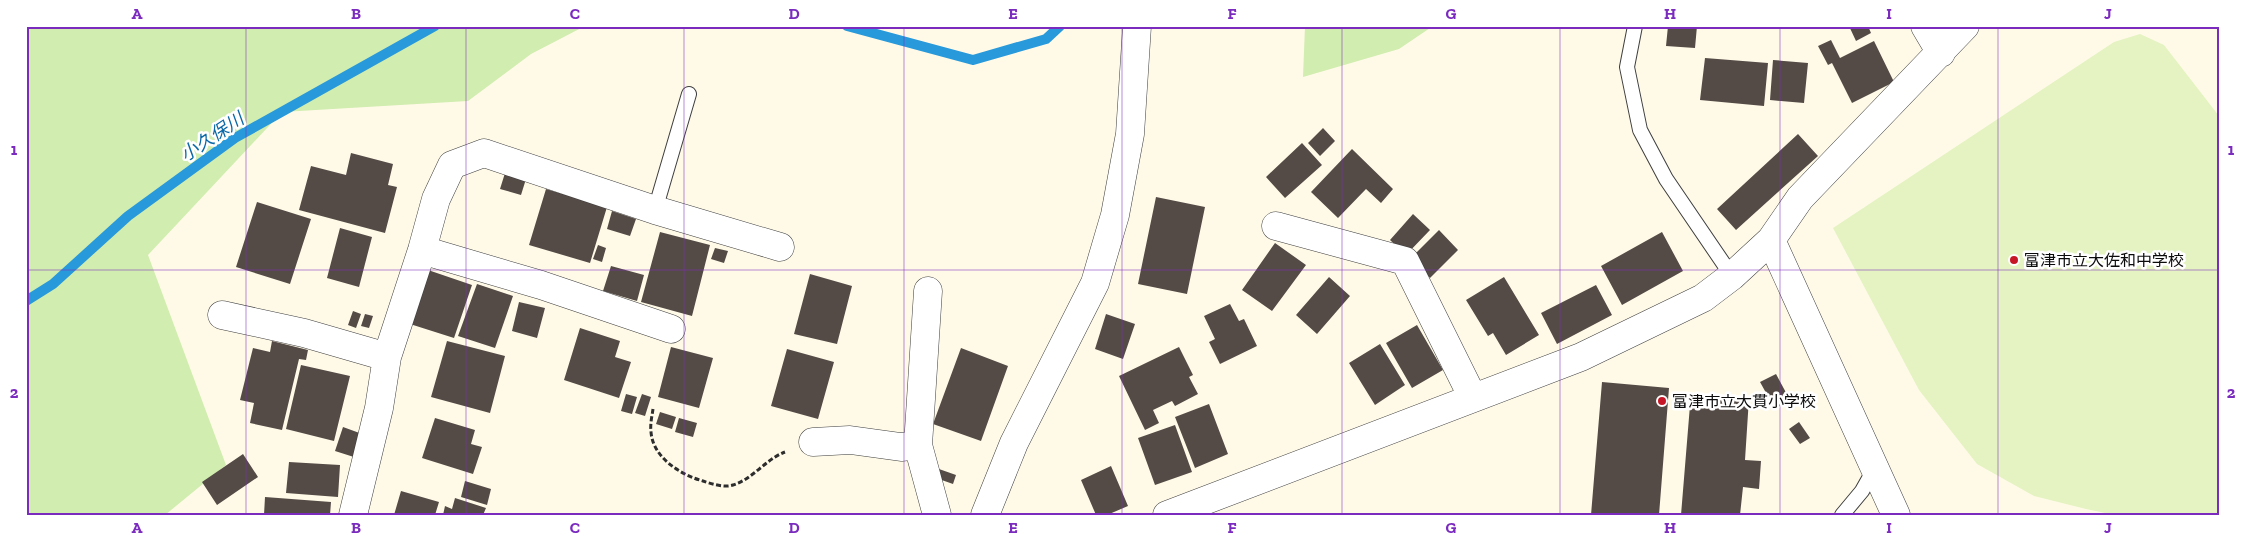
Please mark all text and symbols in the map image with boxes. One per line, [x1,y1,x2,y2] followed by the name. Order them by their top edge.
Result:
[132,4,143,23] text: A
[351,4,361,23] text: B
[570,4,580,23] text: C
[788,4,800,23] text: D
[1008,4,1018,23] text: E
[1227,4,1237,23] text: F
[1446,4,1457,23] text: G
[1664,4,1676,23] text: H
[1886,4,1892,23] text: I
[2104,4,2112,23] text: J
[176,107,250,166] water label: 小久保川
[11,140,18,159] text: 1
[2228,140,2235,159] text: 1
[2024,251,2184,270] place label: 富津市立大佐和中学校
[2008,254,2020,266] marker: 富津市立大佐和中学校
[10,383,19,402] text: 2
[2227,383,2236,402] text: 2
[1672,392,1816,411] place label: 富津市立大貫小学校
[1656,395,1668,407] marker: 富津市立大貫小学校
[132,518,143,537] text: A
[351,518,361,537] text: B
[570,518,580,537] text: C
[788,518,800,537] text: D
[1008,518,1018,537] text: E
[1227,518,1237,537] text: F
[1446,518,1457,537] text: G
[1664,518,1676,537] text: H
[1886,518,1892,537] text: I
[2104,518,2112,537] text: J

